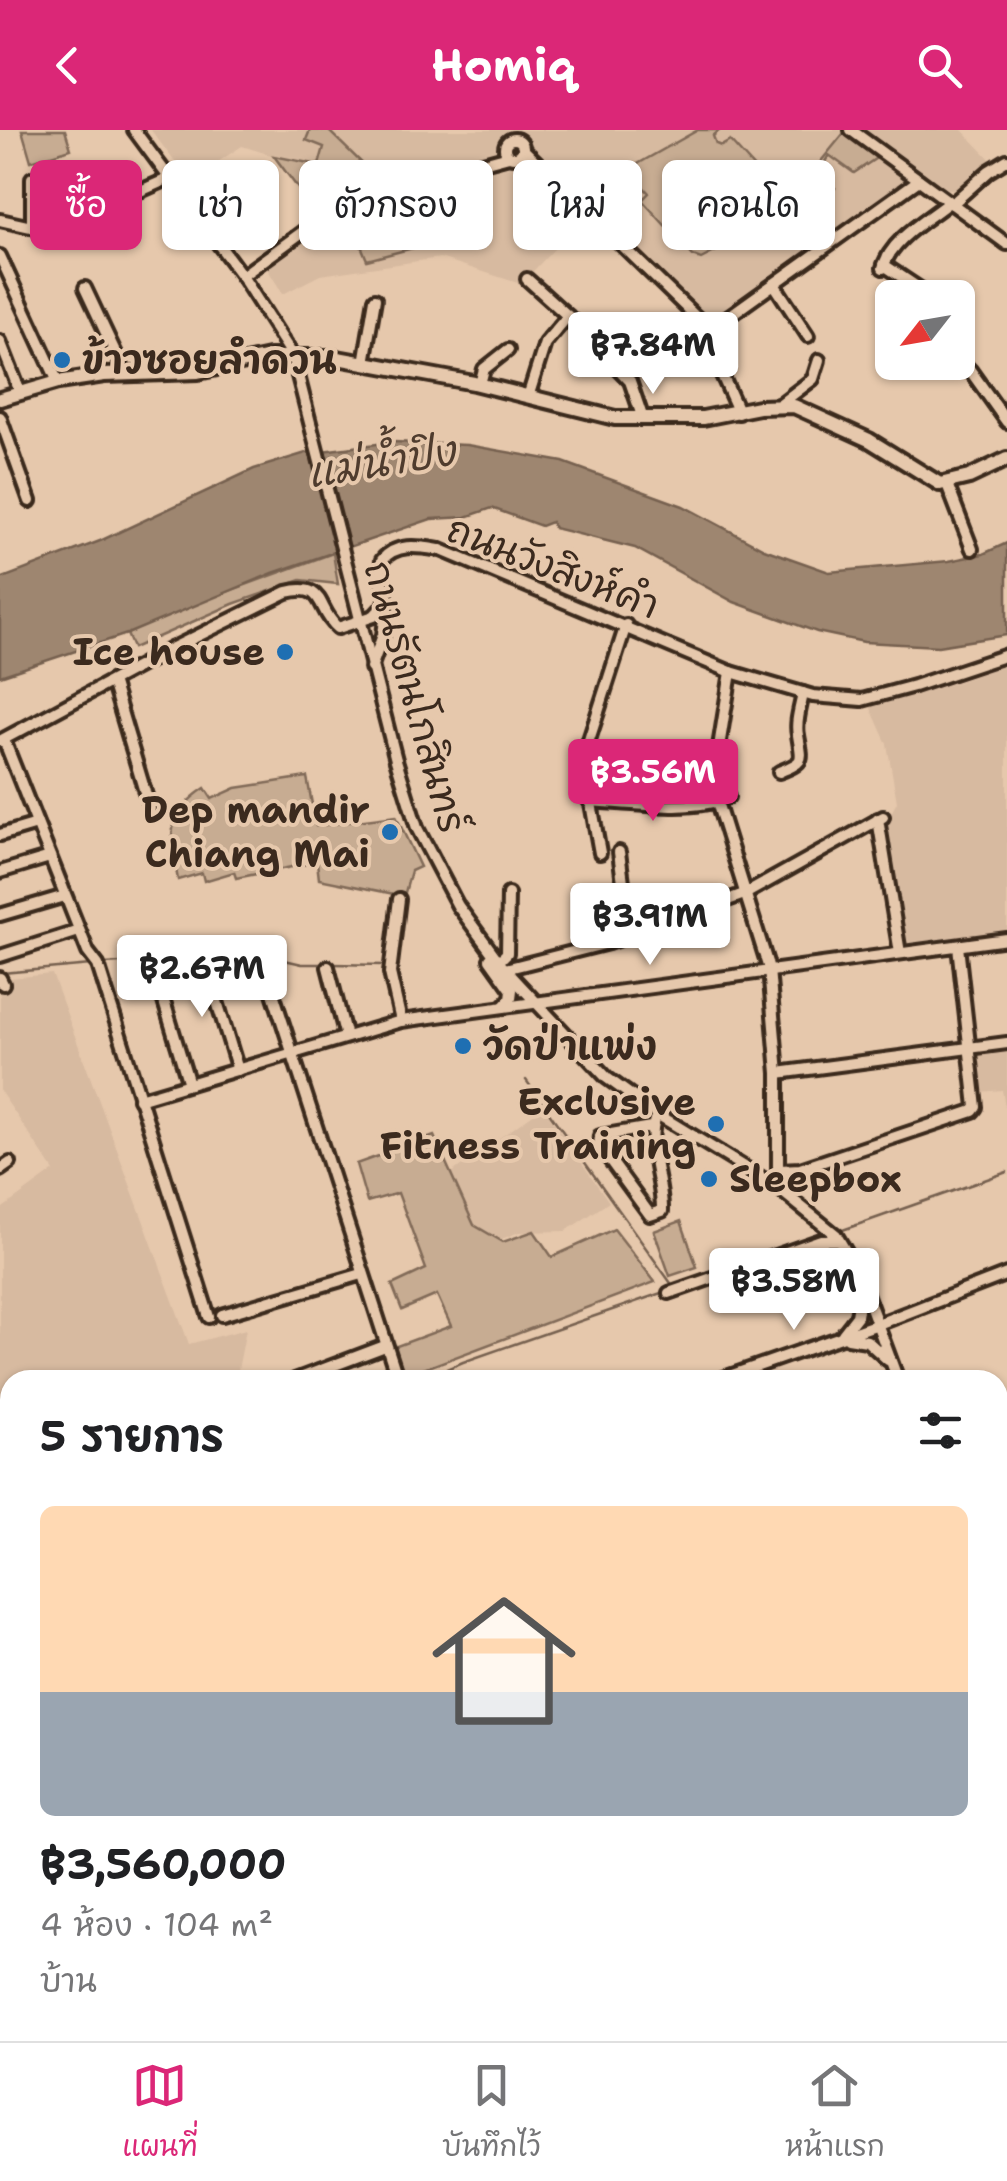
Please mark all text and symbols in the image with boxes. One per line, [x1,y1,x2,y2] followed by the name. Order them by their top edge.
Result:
[431,35,576,95] text: Homiq
[40,38,95,93] icon: back
[912,38,967,93] icon: search
[30,160,142,250] chip: ซื้อ
[162,160,279,250] chip: เช่า
[299,160,493,250] chip: ตัวกรอง
[513,160,642,250] chip: ใหม่
[662,160,835,250] chip: คอนโด
[875,280,975,380] north arrow
[875,280,975,380] map controls
[572,312,734,397] pin: ฿7.84M
[590,323,716,366] text: ฿7.84M
[82,334,337,385] place label: ข้าวซอยลำดวน
[51,349,73,371] marker: ข้าวซอยลำดวน
[302,414,462,500] water label: แม่น้ำปิง
[440,503,666,630] street label: ถนนวังสิงห์คำ
[352,555,479,839] street label: ถนนรัตนโกสินทร์
[73,626,265,677] place label: Ice house
[274,641,296,663] marker: Ice house
[572,739,734,824] pin: ฿3.56M
[590,750,716,793] text: ฿3.56M
[142,784,370,879] place label: Dep mandir Chiang Mai
[379,821,401,843] marker: Dep mandir Chiang Mai
[569,883,731,968] pin: ฿3.91M
[592,894,708,937] text: ฿3.91M
[121,935,283,1020] pin: ฿2.67M
[139,946,265,989] text: ฿2.67M
[483,1020,657,1071] place label: วัดป่าแพ่ง
[452,1035,474,1057] marker: วัดป่าแพ่ง
[380,1076,696,1171] place label: Exclusive Fitness Training
[705,1113,727,1135] marker: Exclusive Fitness Training
[729,1153,902,1204] place label: Sleepbox
[698,1168,720,1190] marker: Sleepbox
[713,1248,875,1333] pin: ฿3.58M
[731,1259,857,1302] text: ฿3.58M
[913,1403,968,1458] icon: filters
[40,1408,224,1464] text: 5 รายการ
[414,1571,594,1751] icon: home
[40,1836,286,1892] text: ฿3,560,000
[40,1903,273,1946] text: 4 ห้อง · 104 m²
[40,1959,97,2002] text: บ้าน
[122,2058,198,2167] tab: แผนที่
[442,2058,541,2167] tab: บันทึกไว้
[785,2058,885,2167] tab: หน้าแรก

